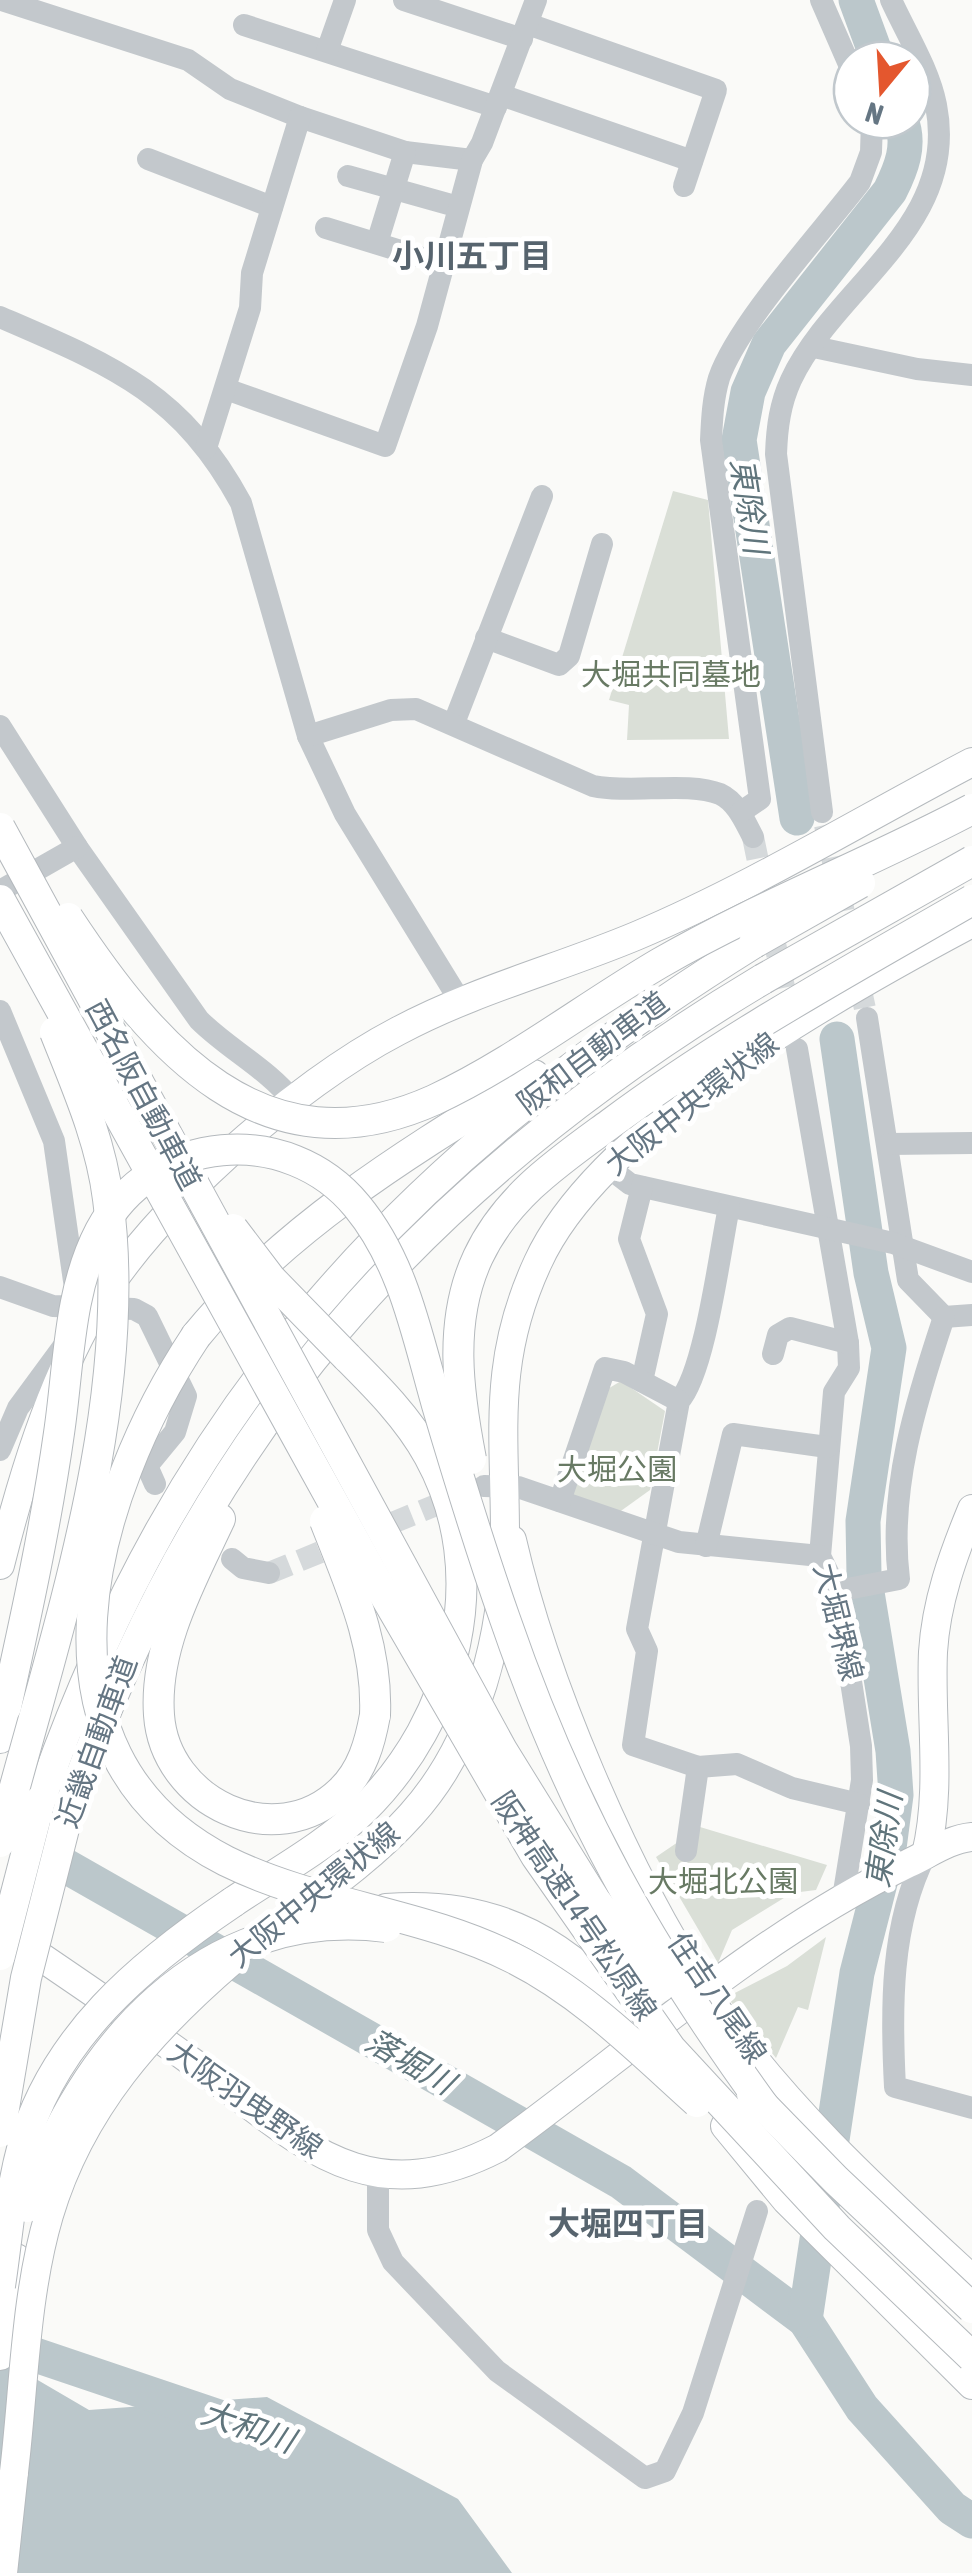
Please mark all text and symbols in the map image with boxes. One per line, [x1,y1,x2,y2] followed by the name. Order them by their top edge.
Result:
[832,40,932,140] north arrow
[861,96,887,132] text: N
[392,237,552,274] district label: 小川五丁目
[724,456,776,559] water label: 東除川
[581,657,761,691] park label: 大堀共同墓地
[510,984,675,1120] street label: 阪和自動車道
[80,994,208,1195] street label: 西名阪自動車道
[598,1025,785,1181] street label: 大阪中央環状線
[557,1452,677,1486] park label: 大堀公園
[808,1559,870,1684] street label: 大堀堺線
[49,1651,143,1832] street label: 近畿自動車道
[486,1785,664,2026] street label: 阪神高速14号松原線
[859,1787,909,1890] water label: 東除川
[221,1815,406,1974] street label: 大阪中央環状線
[648,1864,798,1898] park label: 大堀北公園
[662,1926,774,2069] street label: 住吉八尾線
[359,2022,464,2103] water label: 落堀川
[162,2034,329,2165] street label: 大阪羽曳野線
[548,2205,708,2242] district label: 大堀四丁目
[197,2393,302,2461] water label: 大和川

